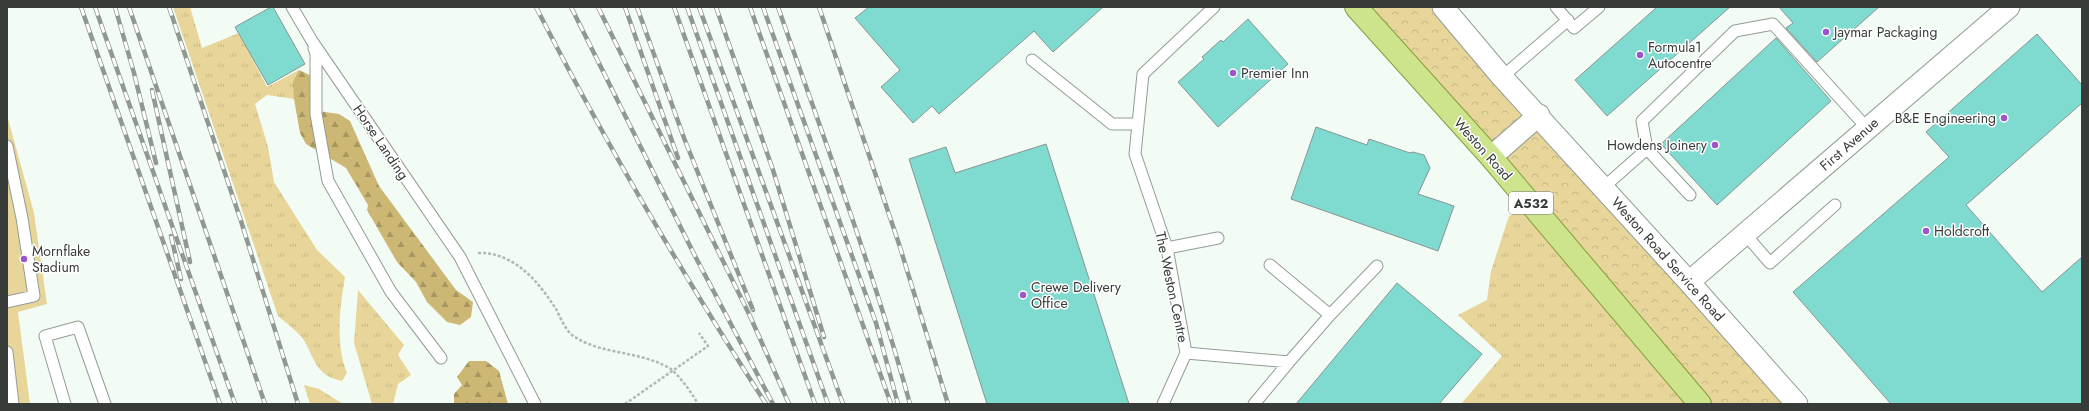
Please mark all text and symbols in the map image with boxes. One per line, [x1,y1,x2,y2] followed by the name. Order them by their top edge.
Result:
[1832,22,1937,42] place label: Jaymar Packaging
[1821,27,1831,37] marker: Jaymar Packaging
[1648,37,1712,73] place label: Formula1 Autocentre
[1635,50,1645,60] marker: Formula1 Autocentre
[1241,63,1309,83] place label: Premier Inn
[1228,68,1238,78] marker: Premier Inn
[348,100,414,184] street label: Horse Landing
[1895,108,1996,128] place label: B&E Engineering
[1449,113,1517,185] street label: Weston Road
[1815,113,1883,175] street label: First Avenue
[1999,113,2009,123] marker: B&E Engineering
[1607,135,1708,155] place label: Howdens Joinery
[1710,140,1720,150] marker: Howdens Joinery
[1509,192,1553,214] road number: A532
[1607,193,1729,325] street label: Weston Road Service Road
[1934,221,1990,241] place label: Holdcroft
[1921,226,1931,236] marker: Holdcroft
[1150,230,1194,344] street label: The Weston Centre
[32,241,90,277] place label: Mornflake Stadium
[19,254,29,264] marker: Mornflake Stadium
[1031,277,1122,313] place label: Crewe Delivery Office
[1018,290,1028,300] marker: Crewe Delivery Office

